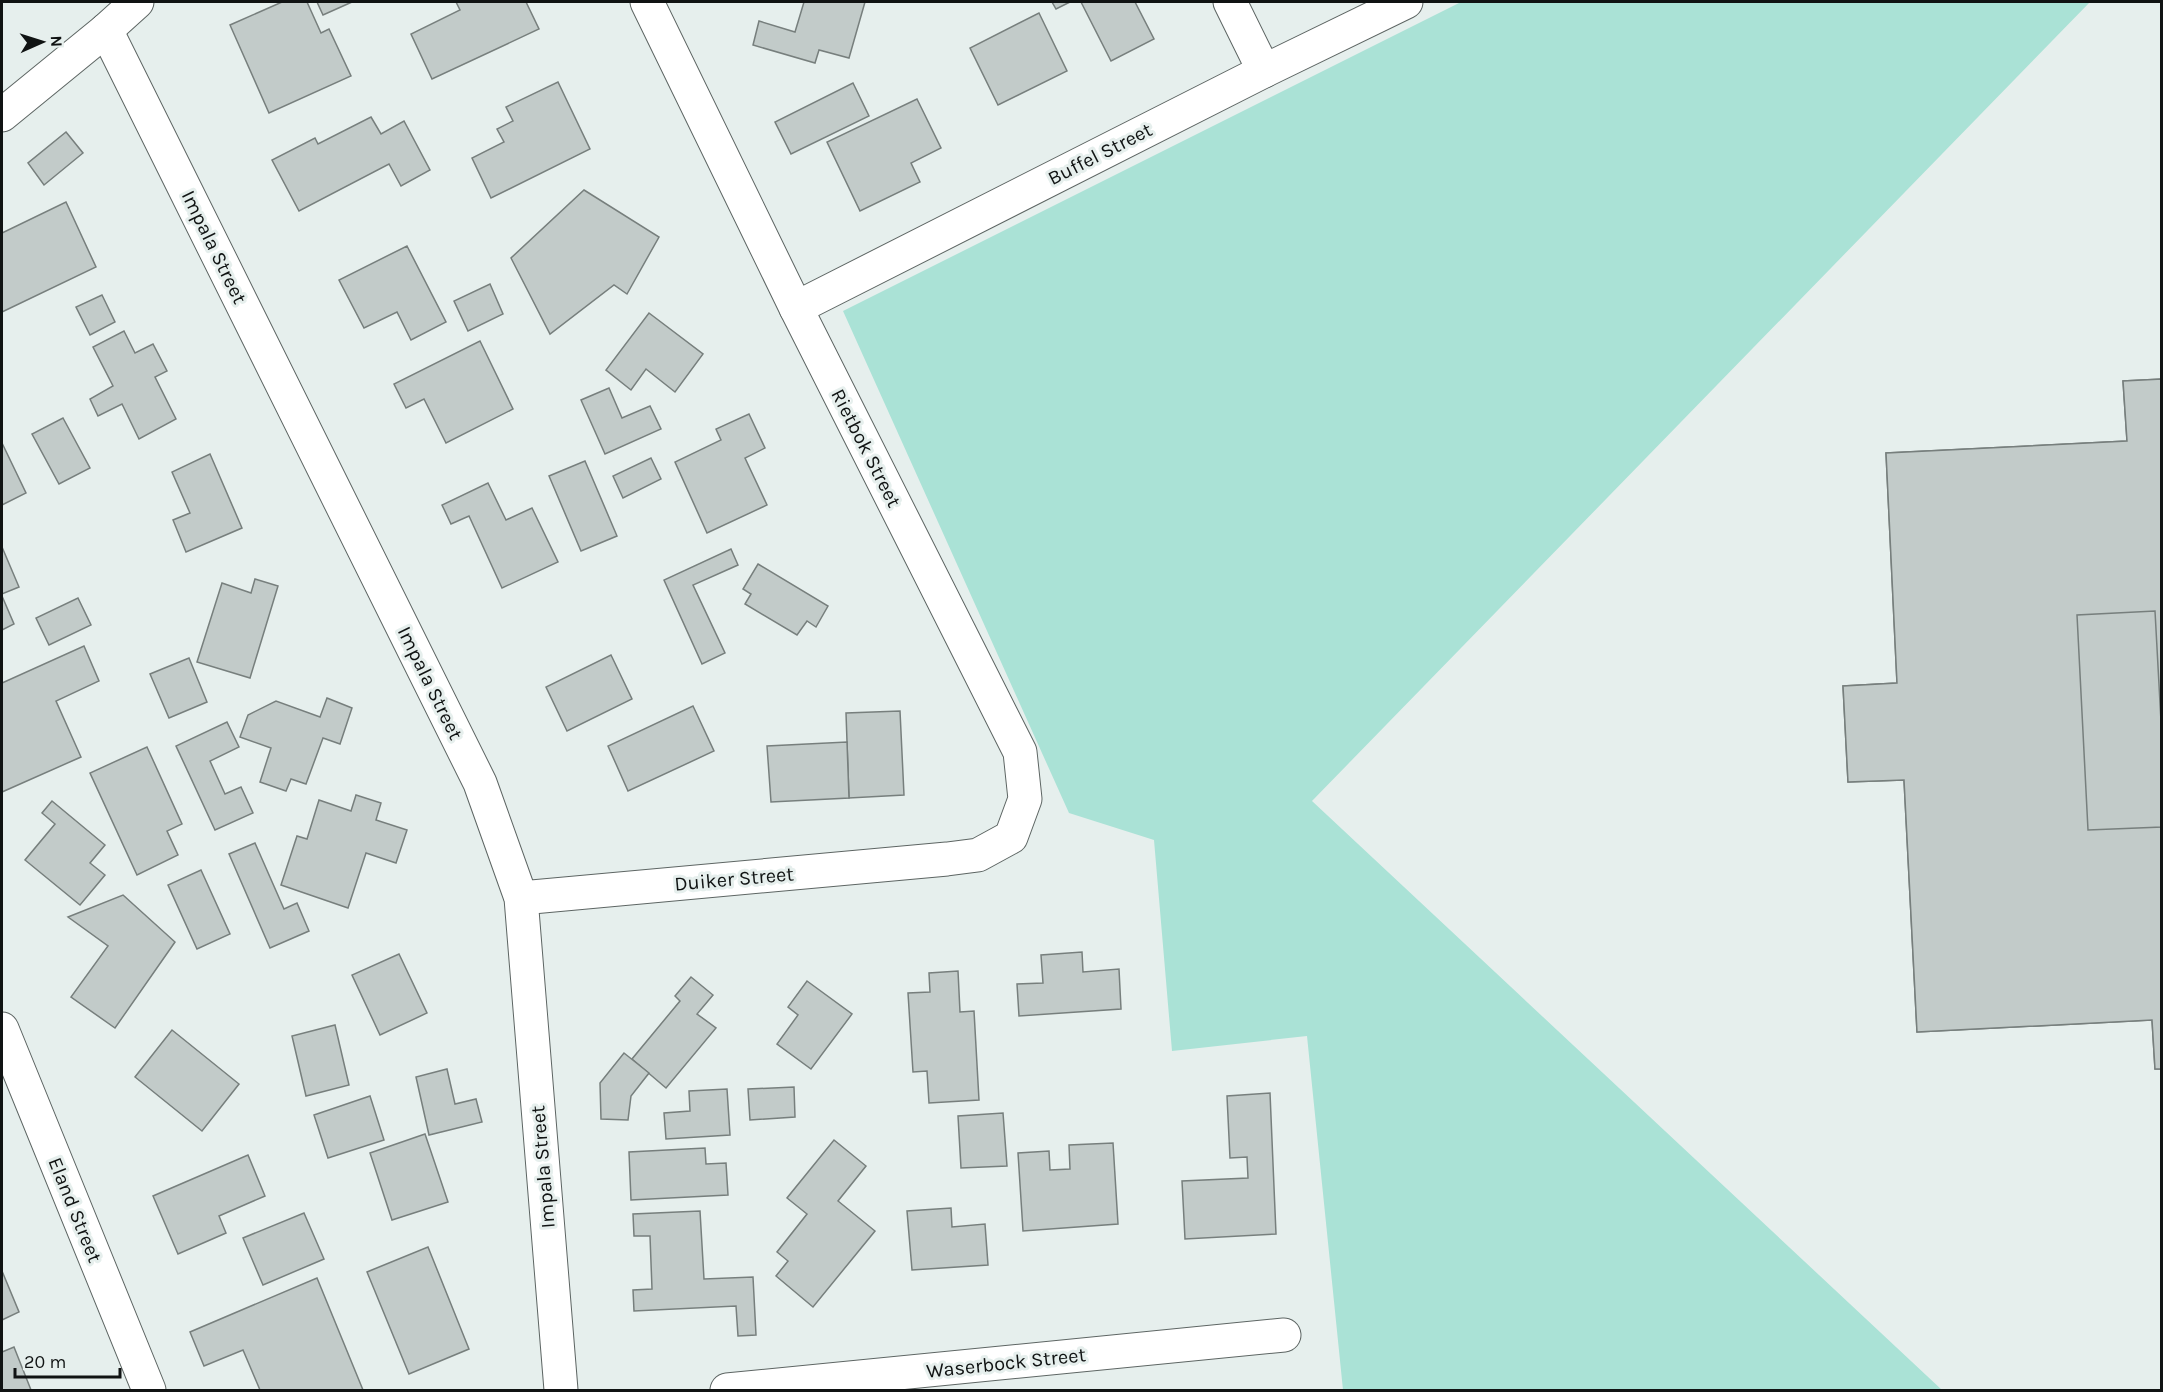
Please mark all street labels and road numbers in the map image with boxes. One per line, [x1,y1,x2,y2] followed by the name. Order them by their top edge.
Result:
[1044,118,1156,190] street label: Buffel Street
[177,187,252,308] street label: Impala Street
[826,385,906,511] street label: Rietbok Street
[393,623,468,744] street label: Impala Street
[673,862,795,896] street label: Duiker Street
[526,1104,560,1229] street label: Impala Street
[43,1154,107,1266] street label: Eland Street
[925,1343,1087,1383] street label: Waserbock Street

